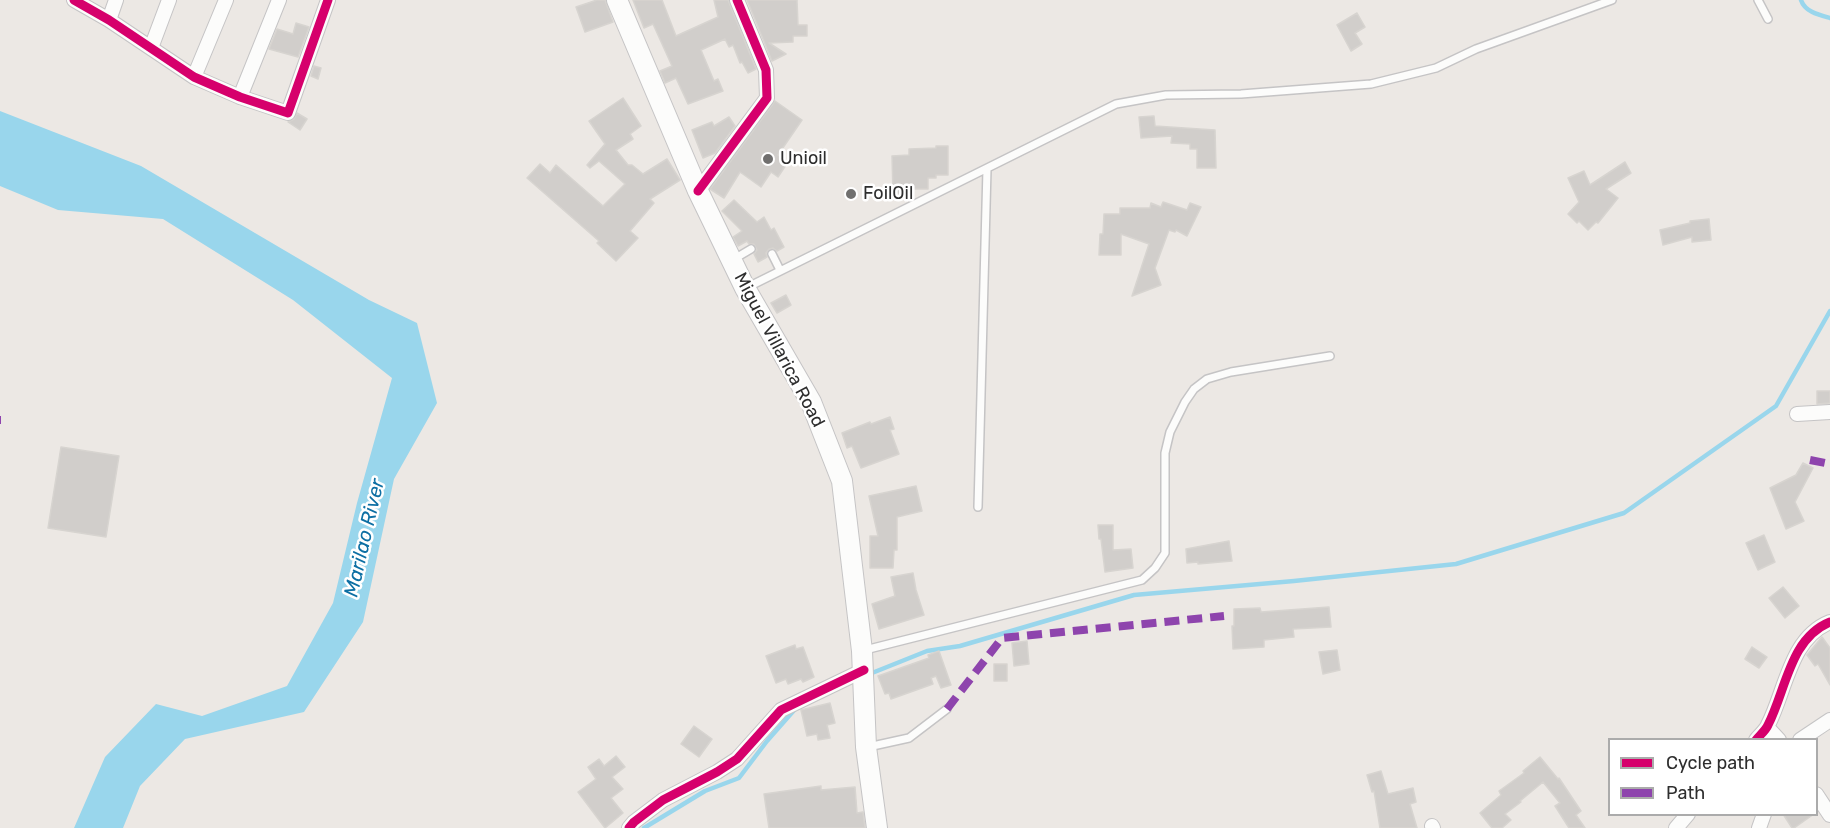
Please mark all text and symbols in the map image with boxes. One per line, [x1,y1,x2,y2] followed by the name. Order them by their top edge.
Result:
[780,148,827,170] place label: Unioil
[761,152,775,166] marker: Unioil
[863,183,913,205] place label: FoilOil
[844,187,858,201] marker: FoilOil
[729,269,829,431] street label: Miguel Villarica Road
[340,477,390,599] water label: Marilao River
[1608,738,1818,816] legend
[1666,752,1755,774] text: Cycle path
[1666,782,1705,804] text: Path

